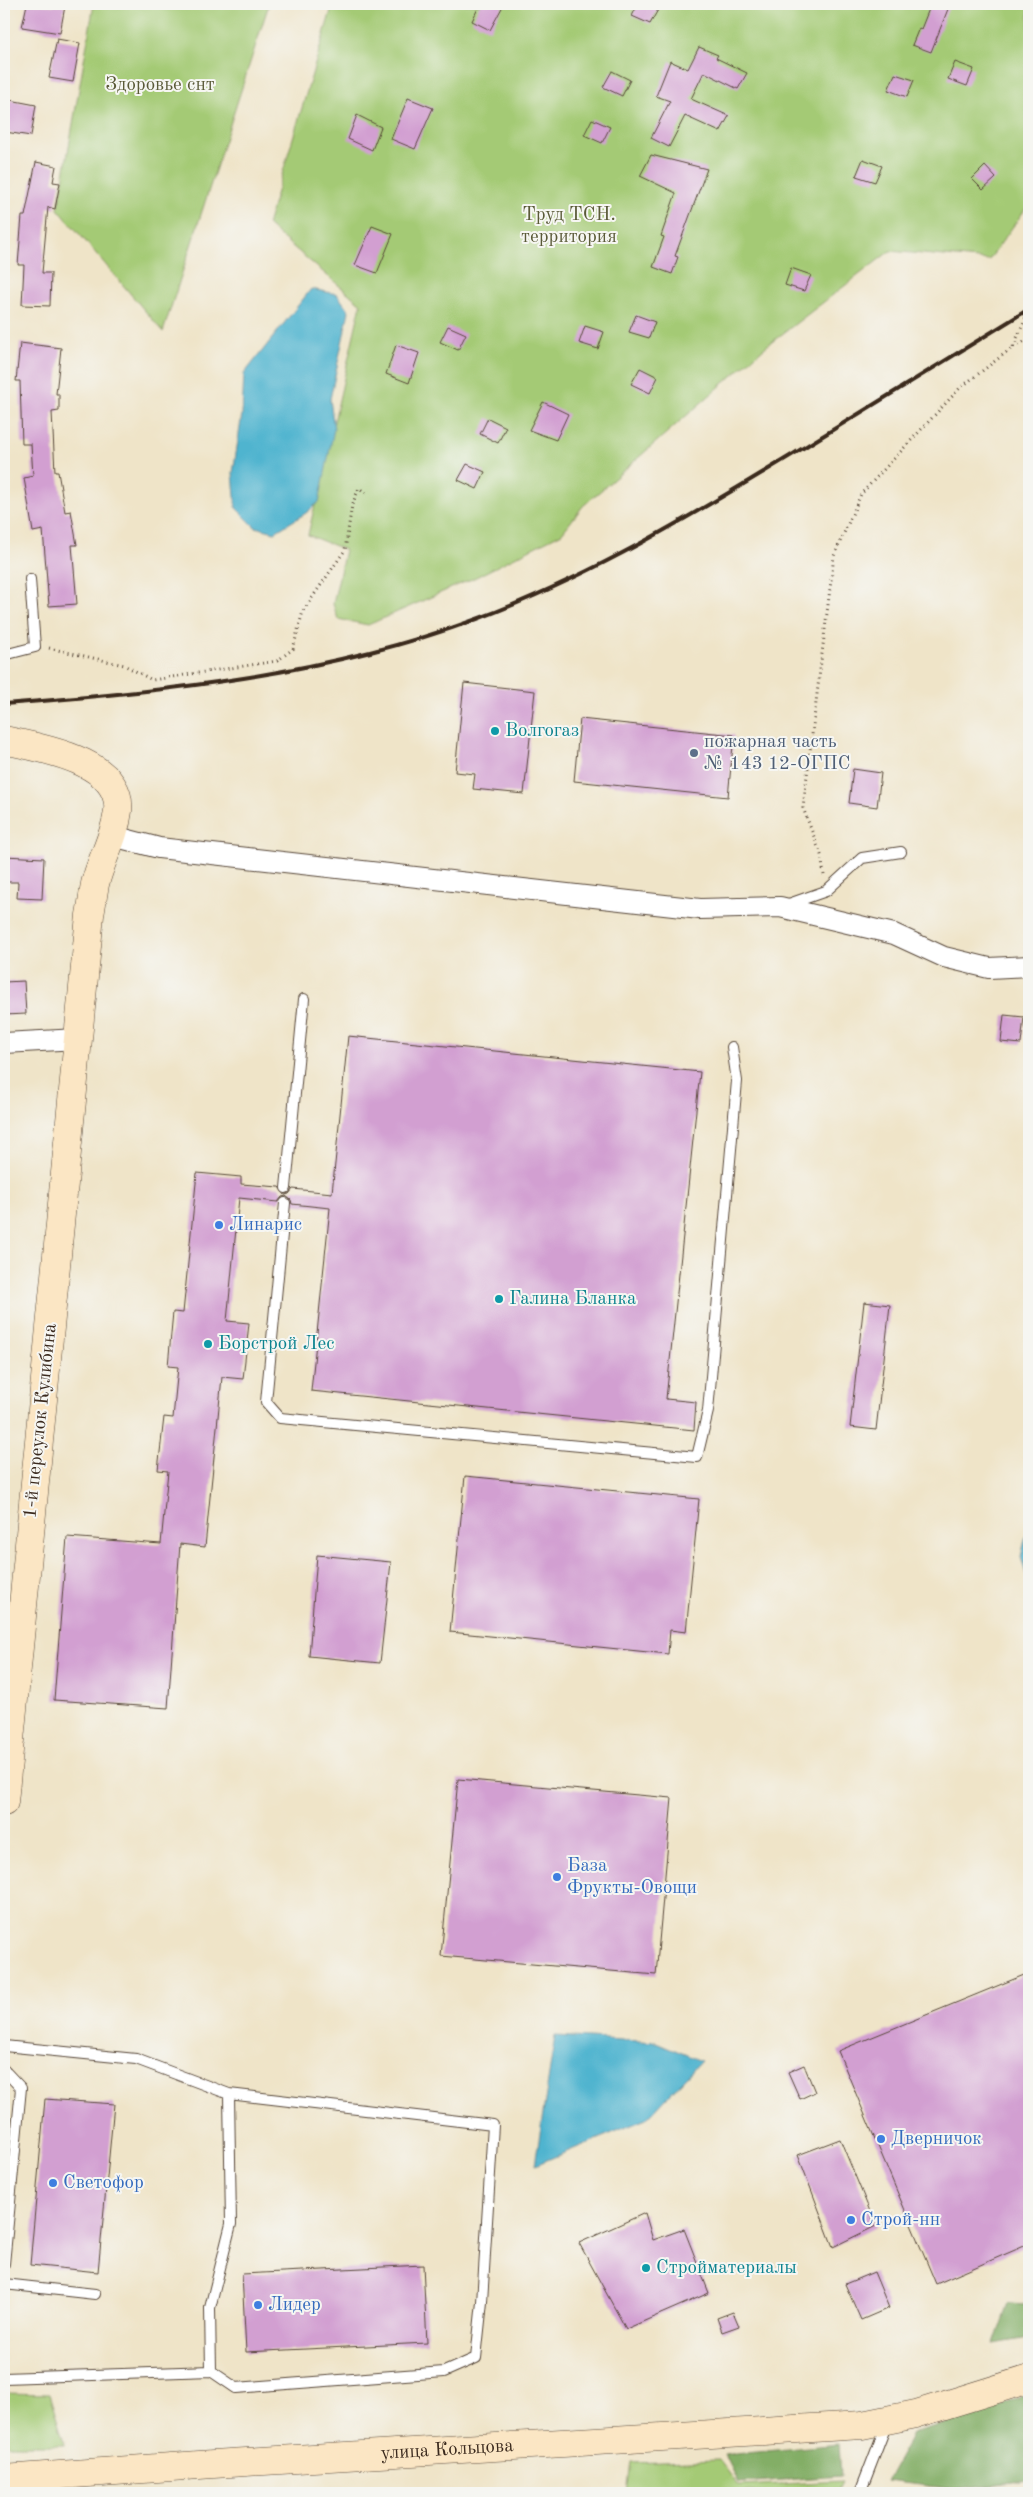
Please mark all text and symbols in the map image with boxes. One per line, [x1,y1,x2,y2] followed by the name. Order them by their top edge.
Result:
[105,76,215,95] park label: Здоровье снт
[521,206,617,247] park label: Труд ТСН. территория
[505,722,579,741] place label: Волгогаз
[489,725,501,737] marker: Волгогаз
[704,733,850,774] place label: пожарная часть № 143 12-ОГПС
[688,747,700,759] marker: пожарная часть № 143 12-ОГПС
[229,1216,302,1235] place label: Линарис
[213,1219,225,1231] marker: Линарис
[509,1290,637,1309] place label: Галина Бланка
[493,1293,505,1305] marker: Галина Бланка
[21,1322,61,1520] street label: 1-й переулок Кулибина
[218,1335,335,1354] place label: Борстрой Лес
[202,1338,214,1350] marker: Борстрой Лес
[567,1857,697,1898] place label: База Фрукты-Овощи
[551,1871,563,1883] marker: База Фрукты-Овощи
[891,2130,982,2149] place label: Дверничок
[875,2133,887,2145] marker: Дверничок
[63,2174,144,2193] place label: Светофор
[47,2177,59,2189] marker: Светофор
[861,2211,940,2230] place label: Строй-нн
[845,2214,857,2226] marker: Строй-нн
[656,2259,797,2278] place label: Стройматериалы
[640,2262,652,2274] marker: Стройматериалы
[268,2296,321,2315] place label: Лидер
[252,2299,264,2311] marker: Лидер
[380,2436,515,2463] street label: улица Кольцова

